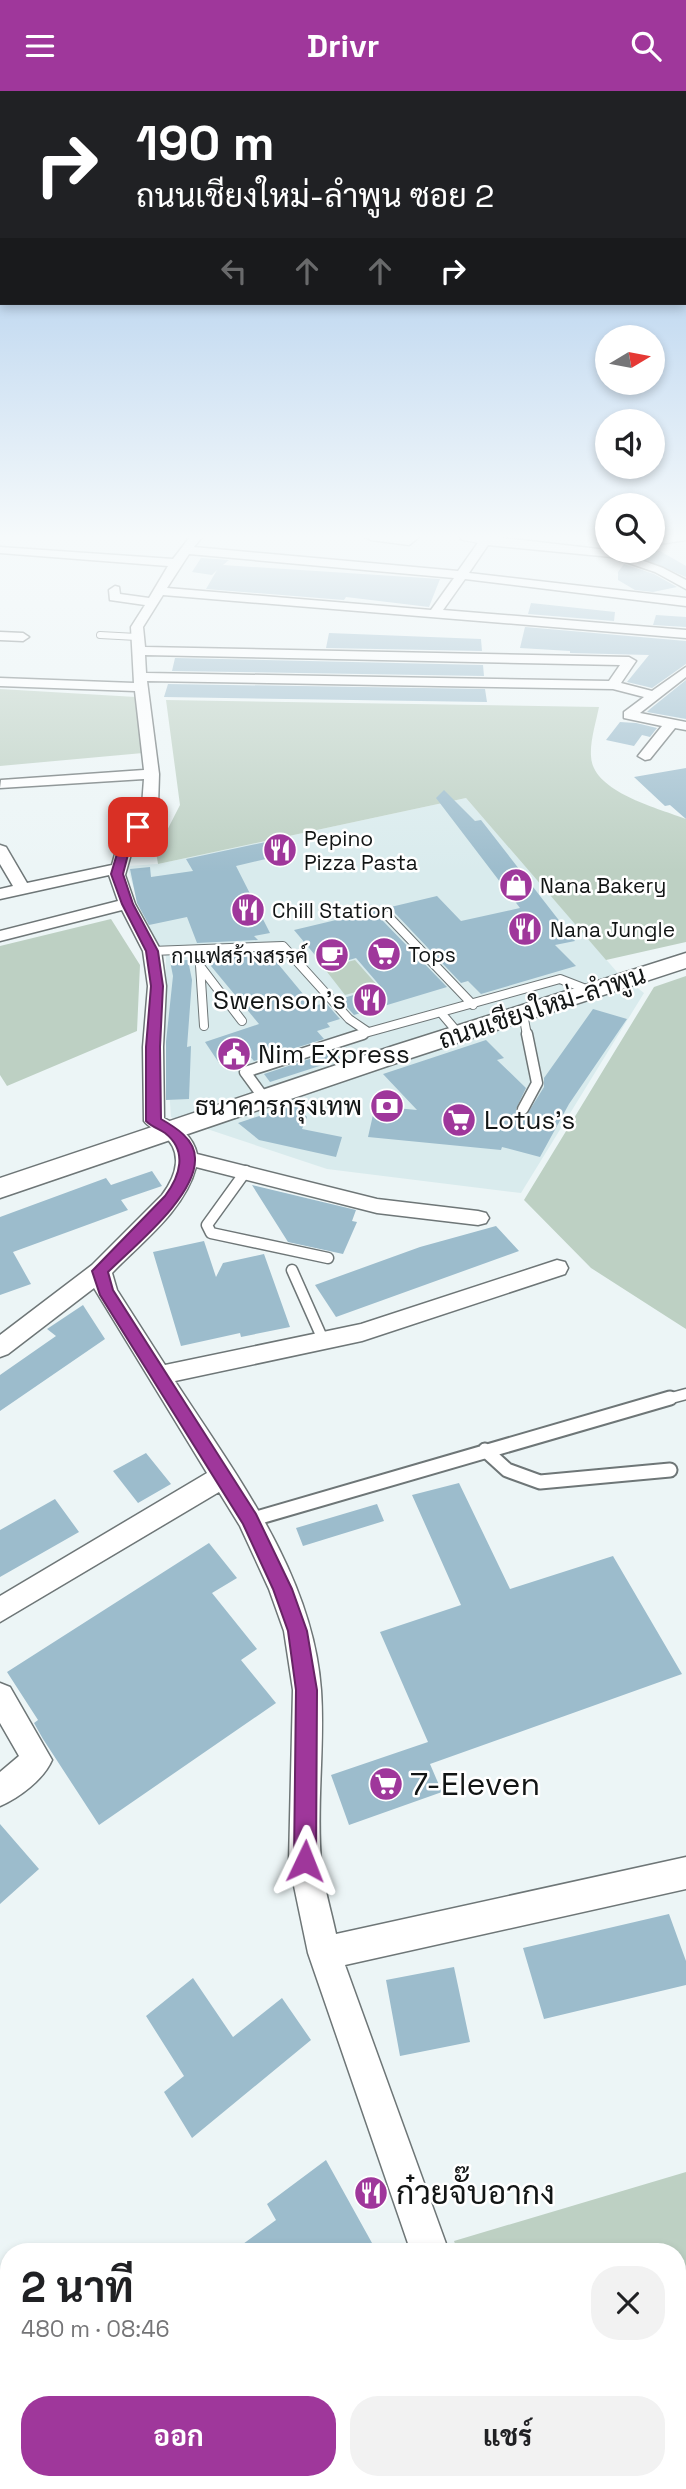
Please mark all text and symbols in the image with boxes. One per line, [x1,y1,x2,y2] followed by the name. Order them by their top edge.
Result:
[307,26,379,66] text: Drivr
[21,27,59,65] icon: menu
[627,27,665,65] icon: search
[136,112,274,174] text: 190 m
[21,119,112,210] icon: right
[136,176,494,216] text: ถนนเชียงใหม่-ลำพูน ซอย 2
[215,252,253,290] icon: left
[288,252,326,290] icon: ahead
[361,252,399,290] icon: ahead
[434,252,472,290] icon: right
[595,325,665,395] north arrow
[595,325,665,563] map controls
[595,409,665,479] button: sound
[595,493,665,563] button: search
[108,797,168,857] pin
[119,808,157,846] icon: arrive
[304,825,418,876] place label: Pepino Pizza Pasta
[261,831,299,869] restaurant icon: Pepino Pizza Pasta
[497,866,535,904] shop icon: Nana Bakery
[540,872,666,899] place label: Nana Bakery
[229,891,267,929] restaurant icon: Chill Station
[272,897,394,924] place label: Chill Station
[506,910,544,948] restaurant icon: Nana Jungle
[550,916,675,943] place label: Nana Jungle
[365,935,403,973] supermarket icon: Tops
[313,936,351,974] cafe icon: กาแฟสร้างสรรค์
[408,941,456,968] place label: Tops
[171,942,308,969] place label: กาแฟสร้างสรรค์
[434,957,650,1057] street label: ถนนเชียงใหม่-ลำพูน
[351,981,389,1019] restaurant icon: Swenson's
[213,983,346,1017] place label: Swenson's
[215,1035,253,1073] public building icon: Nim Express
[258,1037,410,1071] place label: Nim Express
[368,1087,406,1125] bank icon: ธนาคารกรุงเทพ
[195,1089,362,1124] place label: ธนาคารกรุงเทพ
[440,1101,478,1139] supermarket icon: Lotus's
[484,1103,575,1137] place label: Lotus's
[410,1764,540,1804] place label: 7-Eleven
[367,1765,405,1803] supermarket icon: 7-Eleven
[268,1824,342,1898] position arrow
[396,2165,555,2213] place label: ก๋วยจั๊บอากง
[352,2174,390,2212] restaurant icon: ก๋วยจั๊บอากง
[21,2261,134,2314] text: 2 นาที
[591,2266,665,2340] button: close
[21,2314,170,2344] text: 480 m · 08:46
[21,2396,336,2476] button: ออก
[350,2396,665,2476] button: แชร์

